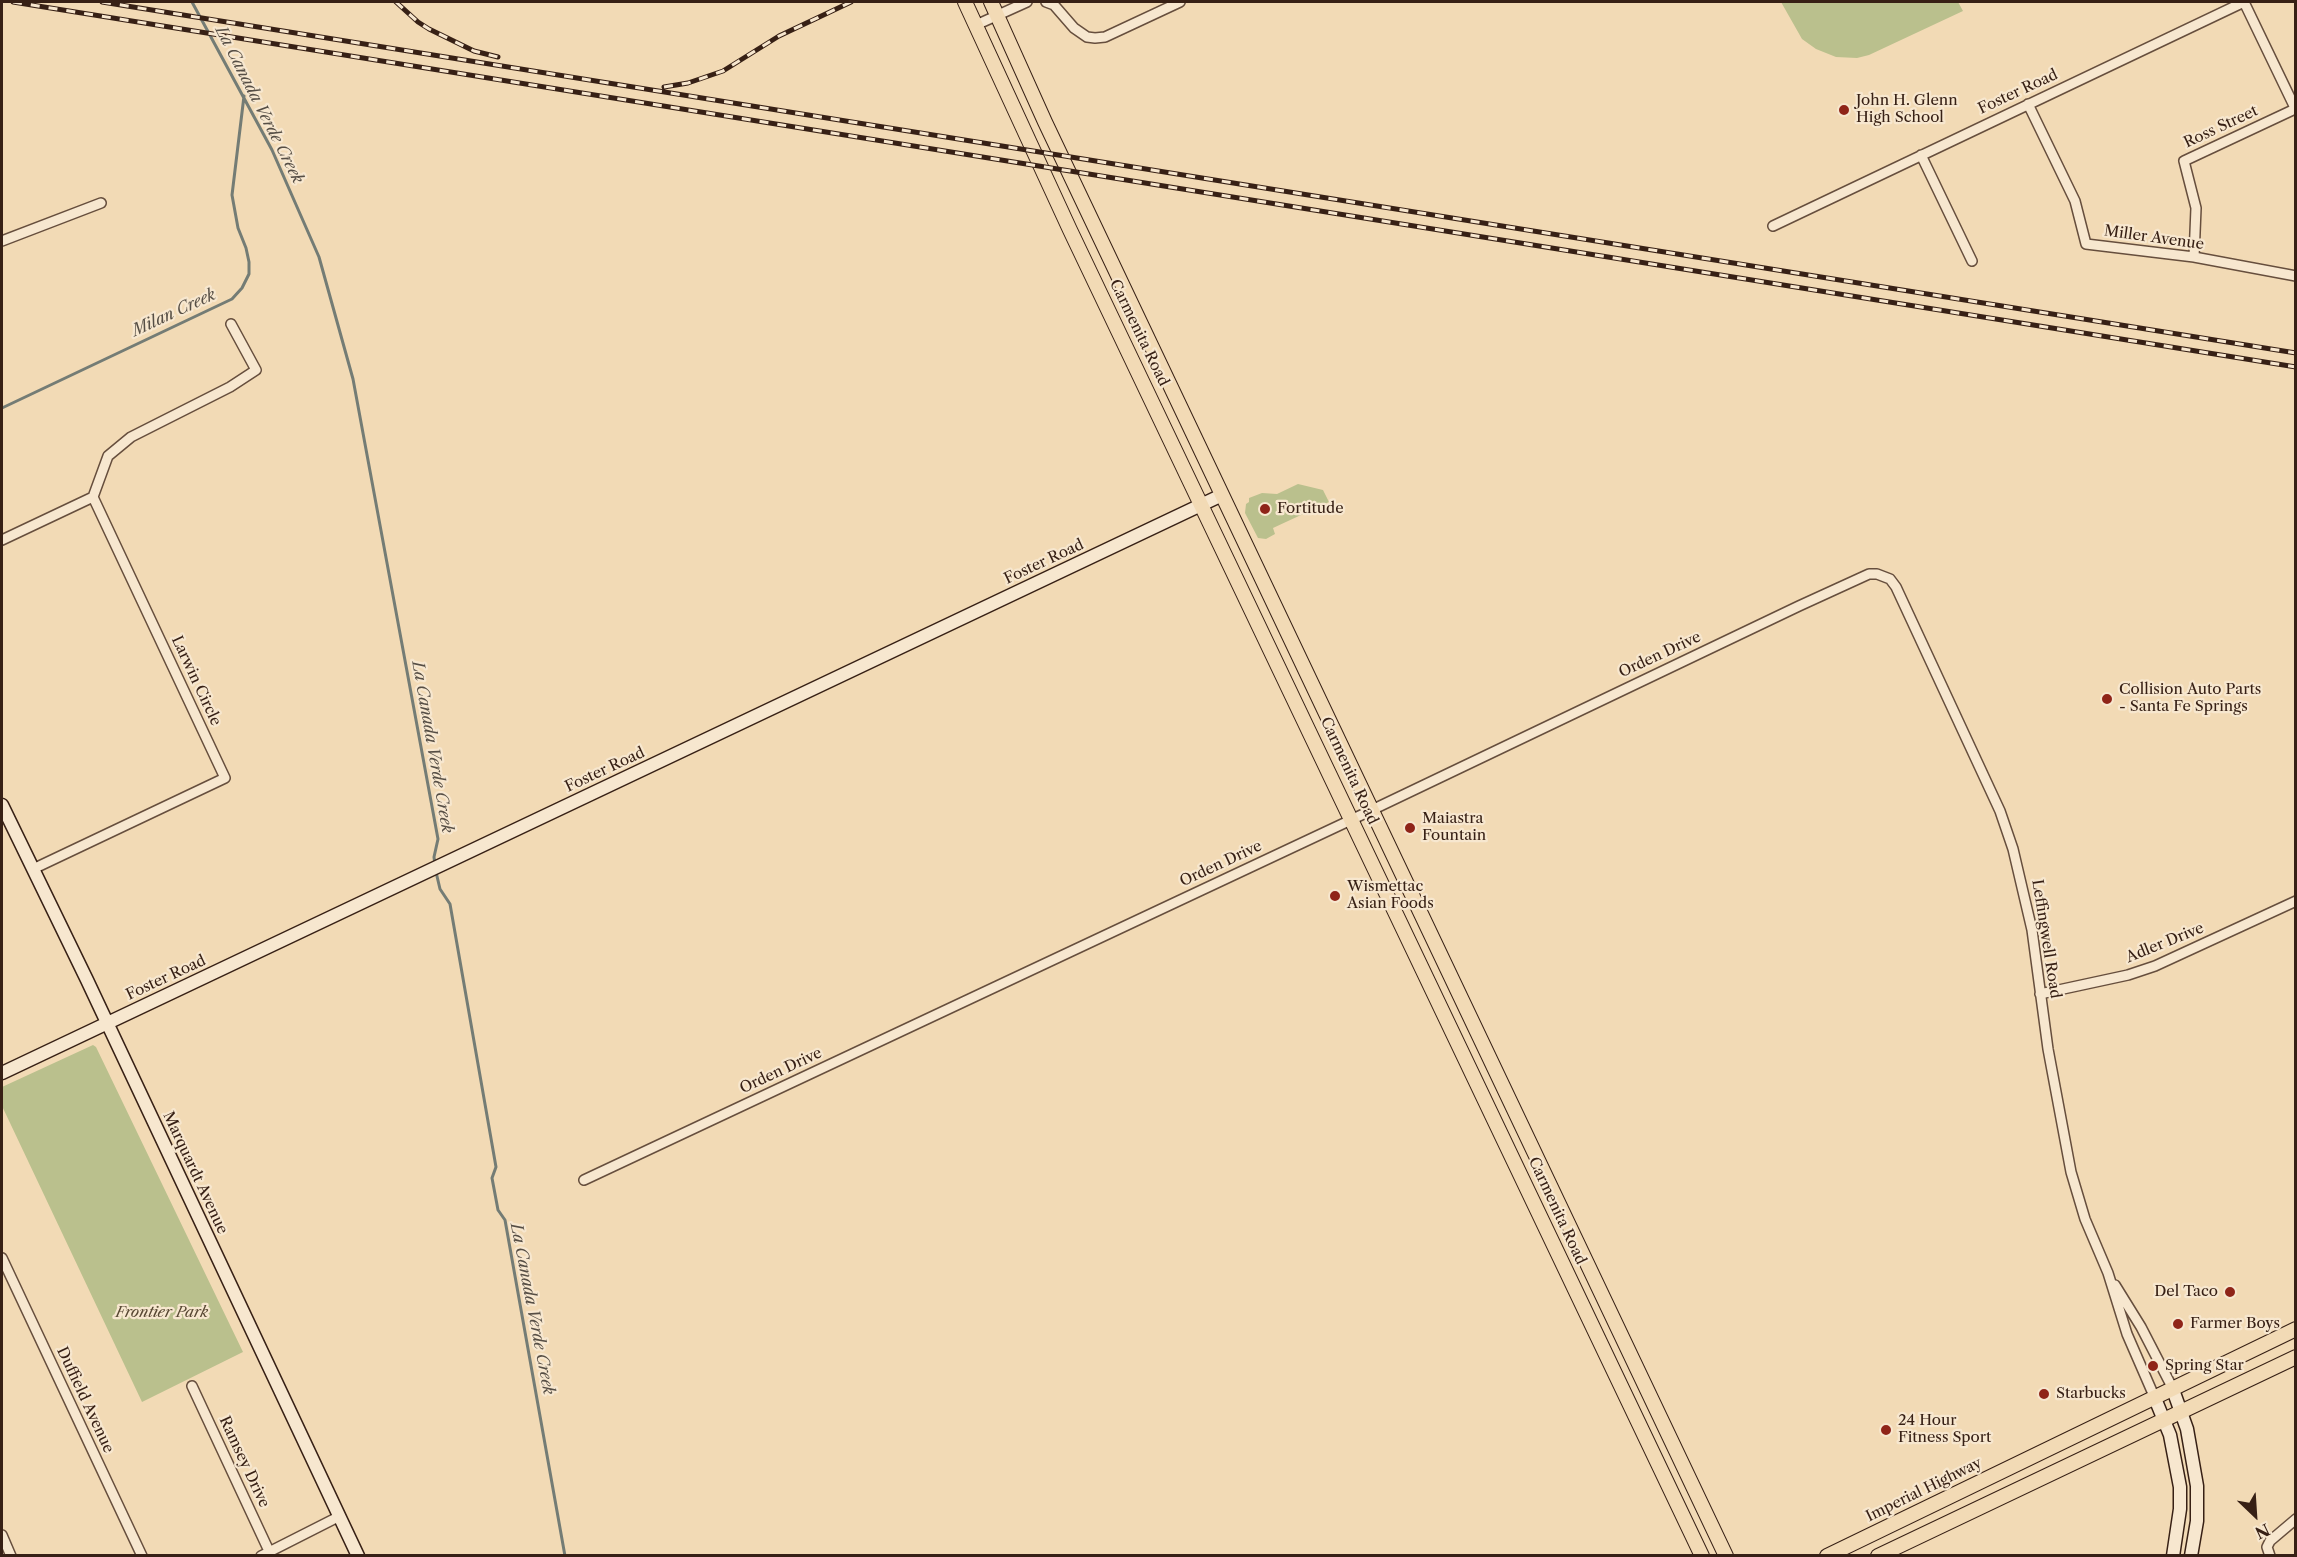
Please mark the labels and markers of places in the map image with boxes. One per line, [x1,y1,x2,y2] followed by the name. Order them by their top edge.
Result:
[1856,92,1958,127] place label: John H. Glenn High School
[1837,103,1851,117] marker: John H. Glenn High School
[1277,500,1344,518] place label: Fortitude
[1258,502,1272,516] marker: Fortitude
[2119,681,2261,716] place label: Collision Auto Parts - Santa Fe Springs
[2100,692,2114,706] marker: Collision Auto Parts - Santa Fe Springs
[1422,810,1486,845] place label: Maiastra Fountain
[1403,821,1417,835] marker: Maiastra Fountain
[1347,878,1434,913] place label: Wismettac Asian Foods
[1328,889,1342,903] marker: Wismettac Asian Foods
[2154,1283,2218,1301] place label: Del Taco
[2223,1285,2237,1299] marker: Del Taco
[2190,1315,2280,1333] place label: Farmer Boys
[2171,1317,2185,1331] marker: Farmer Boys
[2165,1357,2244,1375] place label: Spring Star
[2146,1359,2160,1373] marker: Spring Star
[2056,1385,2126,1403] place label: Starbucks
[2037,1387,2051,1401] marker: Starbucks
[1898,1412,1991,1447] place label: 24 Hour Fitness Sport
[1879,1423,1893,1437] marker: 24 Hour Fitness Sport

